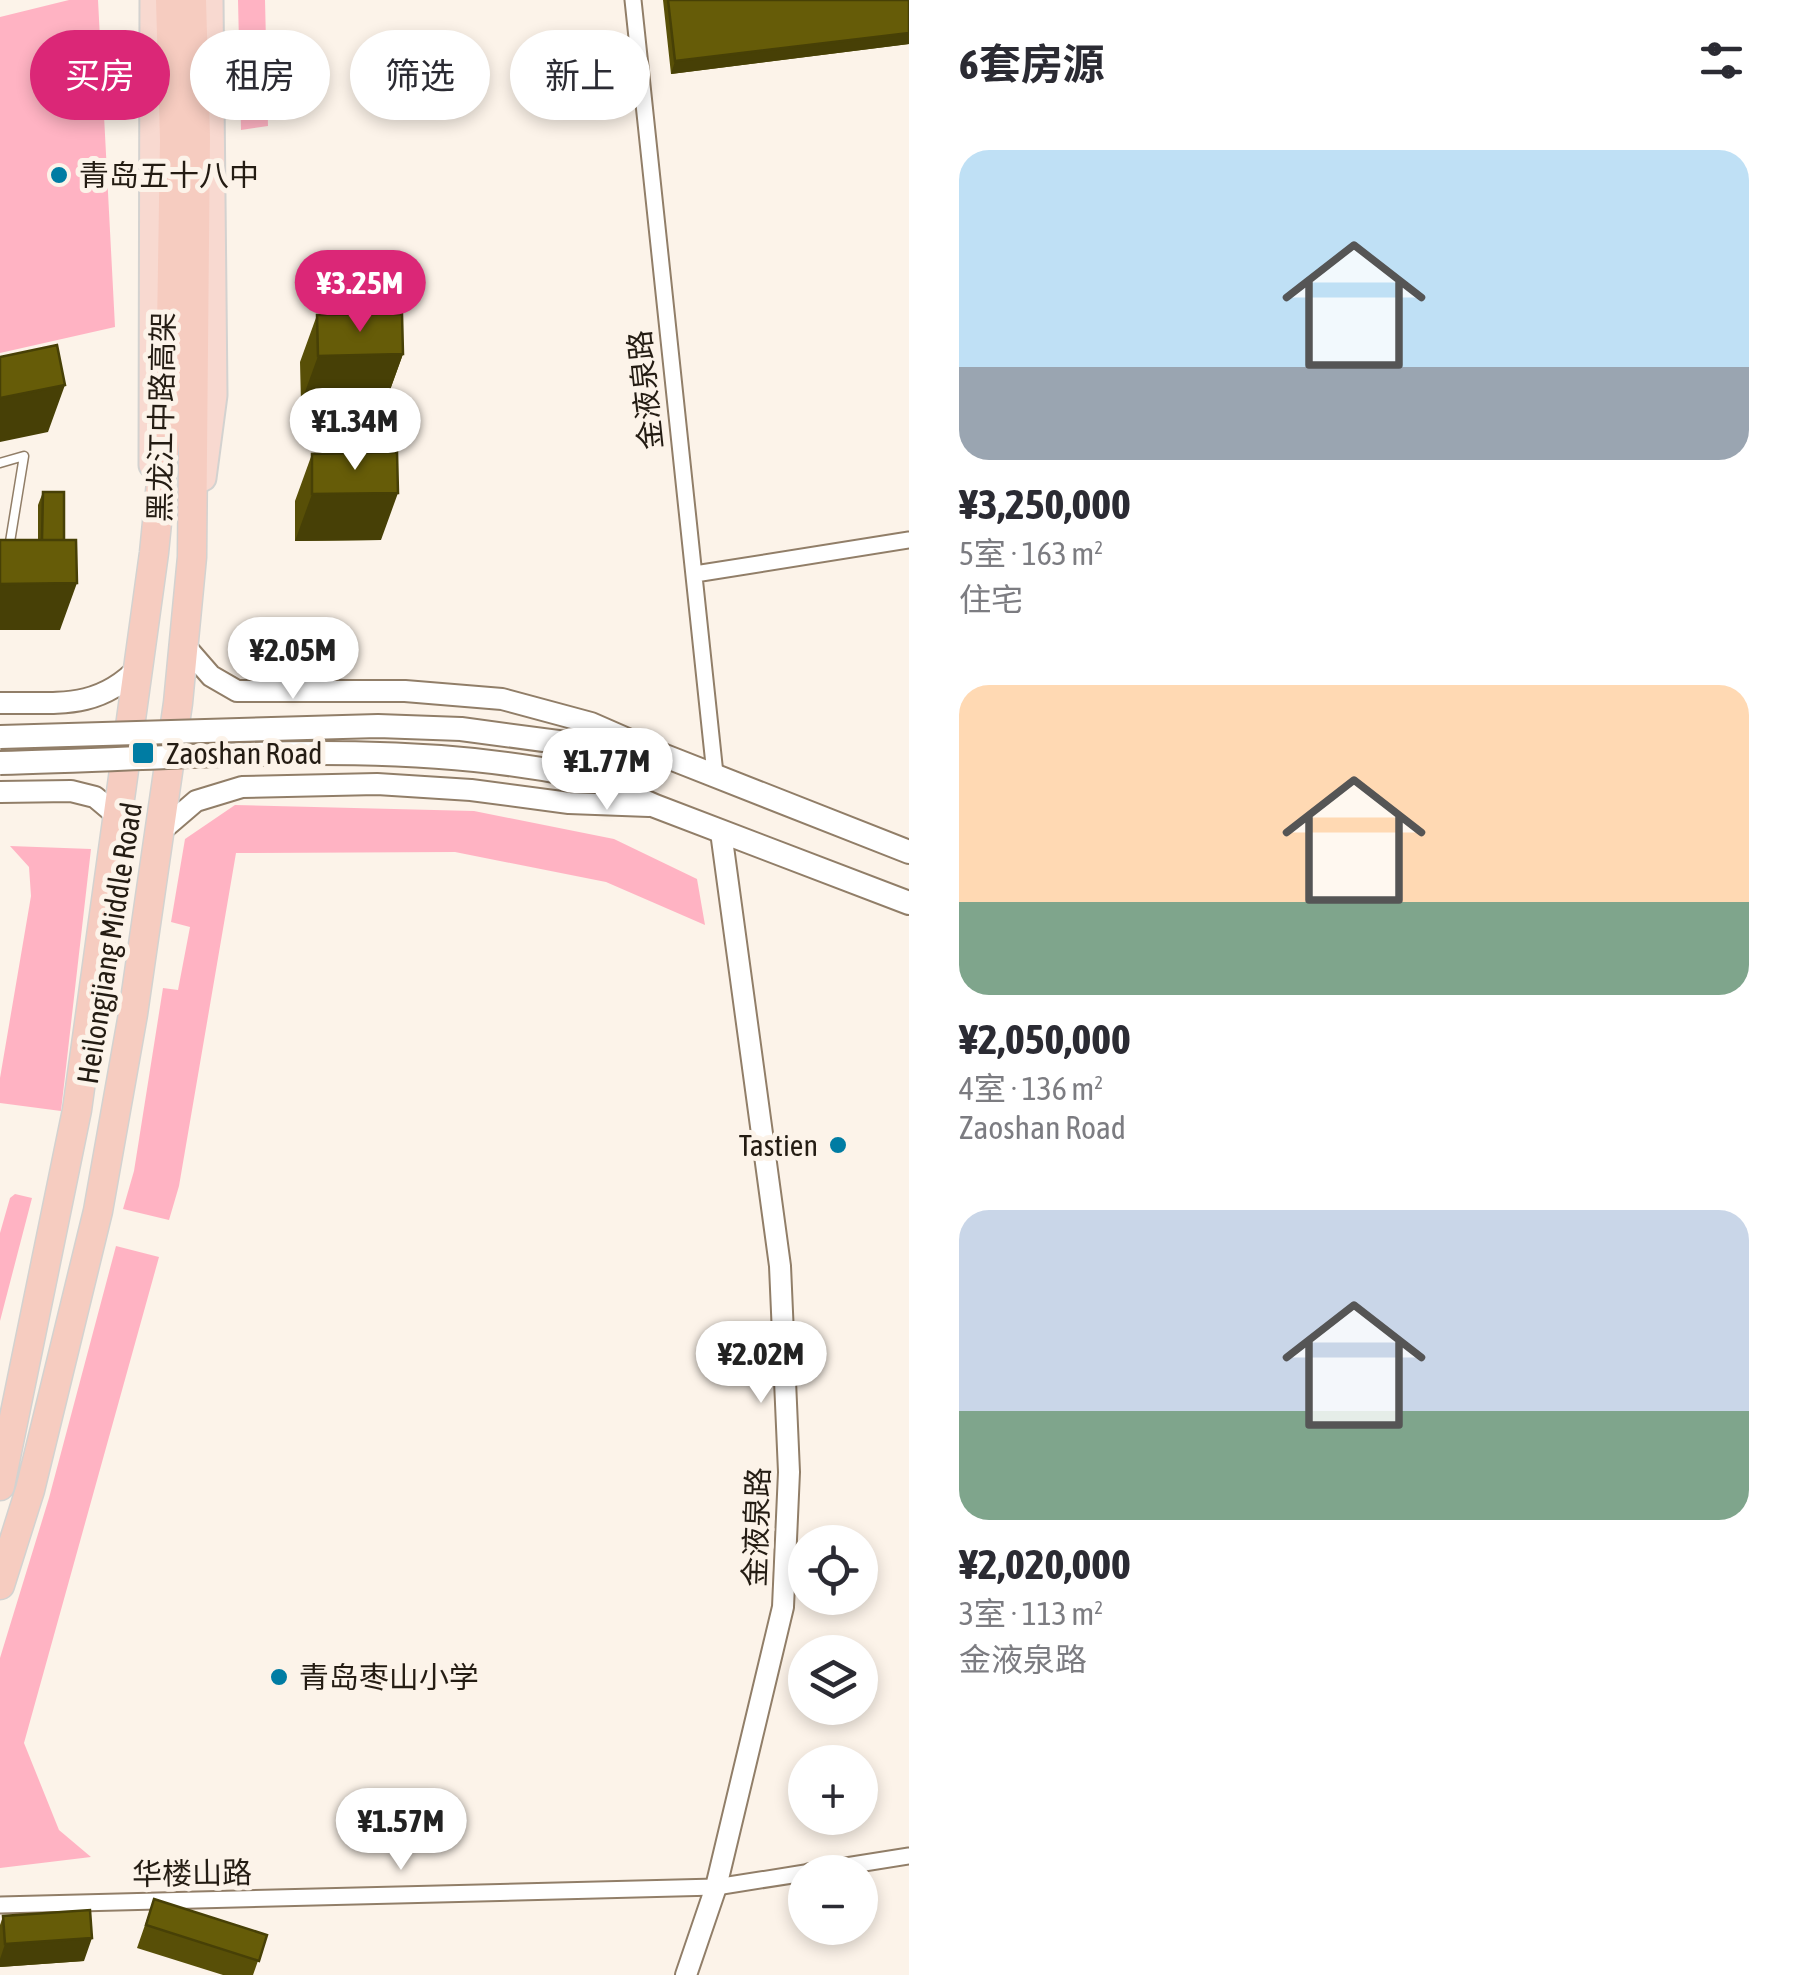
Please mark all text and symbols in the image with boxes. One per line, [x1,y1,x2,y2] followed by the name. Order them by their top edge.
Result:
[30,30,170,120] chip: 买房
[190,30,330,120] chip: 租房
[350,30,490,120] chip: 筛选
[510,30,650,120] chip: 新上
[1694,33,1749,88] icon: filters
[959,40,1105,88] text: 6套房源
[79,158,259,192] place label: 青岛五十八中
[48,164,70,186] marker: 青岛五十八中
[1264,215,1444,395] icon: home
[279,250,441,335] pin: ¥3.25M
[317,264,403,301] text: ¥3.25M
[142,312,180,522] street label: 黑龙江中路高架
[622,329,668,451] street label: 金液泉路
[274,388,436,473] pin: ¥1.34M
[312,402,398,439] text: ¥1.34M
[959,480,1131,528] text: ¥3,250,000
[959,535,1103,572] text: 5室 · 163 m²
[959,581,1023,618] text: 住宅
[212,617,374,702] pin: ¥2.05M
[250,631,336,668] text: ¥2.05M
[526,728,688,813] pin: ¥1.77M
[166,736,323,770] place label: Zaoshan Road
[130,740,156,766] marker: Zaoshan Road
[564,742,650,779] text: ¥1.77M
[1264,750,1444,930] icon: home
[70,800,148,1086] street label: Heilongjiang Middle Road
[959,1015,1131,1063] text: ¥2,050,000
[959,1070,1103,1107] text: 4室 · 136 m²
[959,1109,1126,1146] text: Zaoshan Road
[739,1128,818,1162] place label: Tastien
[827,1134,849,1156] marker: Tastien
[1264,1275,1444,1455] icon: home
[680,1321,842,1406] pin: ¥2.02M
[718,1335,804,1372] text: ¥2.02M
[737,1466,775,1588] street label: 金液泉路
[788,1525,878,1945] map controls
[788,1525,878,1615] button: locate
[959,1540,1131,1588] text: ¥2,020,000
[959,1595,1103,1632] text: 3室 · 113 m²
[788,1635,878,1725] button: layers
[959,1641,1087,1678] text: 金液泉路
[299,1660,479,1694] place label: 青岛枣山小学
[268,1666,290,1688] marker: 青岛枣山小学
[788,1745,878,1835] button: +
[320,1788,482,1873] pin: ¥1.57M
[358,1802,444,1839] text: ¥1.57M
[132,1855,252,1891] street label: 华楼山路
[788,1855,878,1945] button: −

